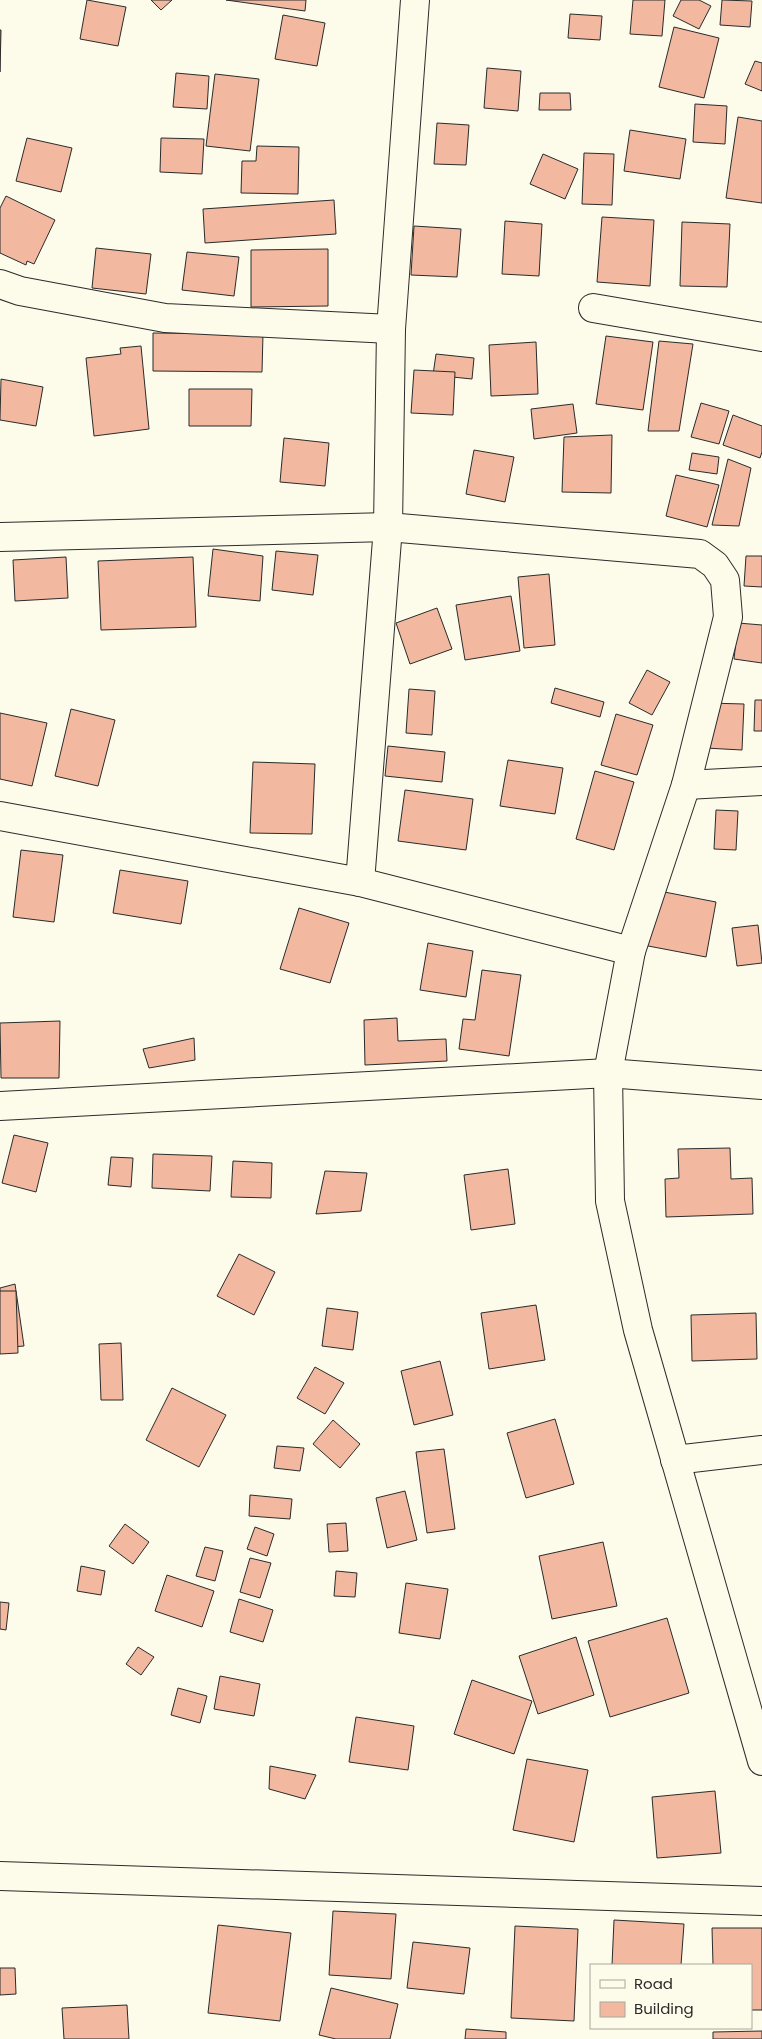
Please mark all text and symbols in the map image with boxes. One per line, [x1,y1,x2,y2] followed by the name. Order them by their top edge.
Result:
[590,1964,752,2029] legend
[634,1973,673,1994] text: Road
[634,1998,694,2019] text: Building

